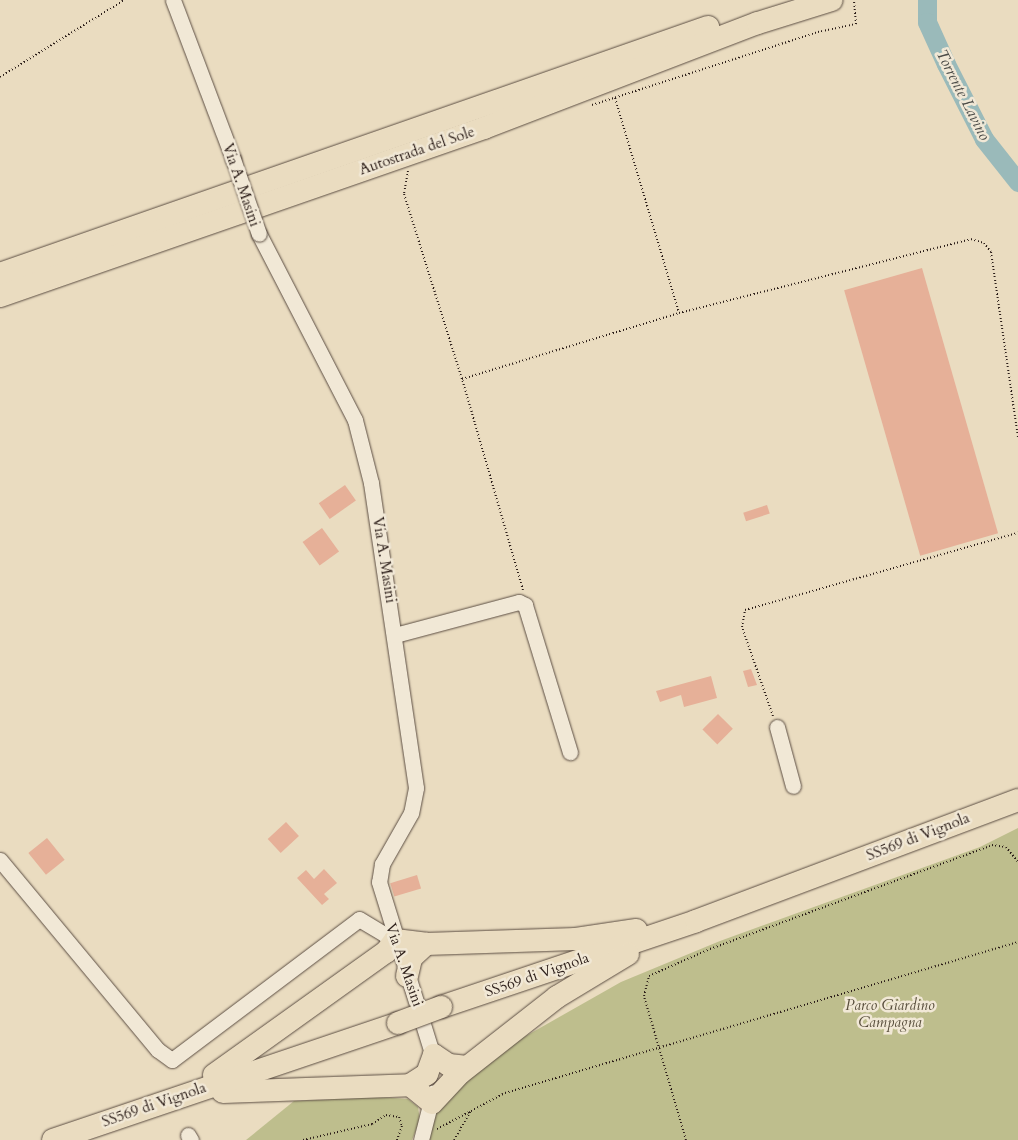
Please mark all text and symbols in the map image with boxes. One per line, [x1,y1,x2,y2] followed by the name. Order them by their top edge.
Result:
[932,46,994,144] water label: Torrente Lavino
[357,123,477,179] street label: Autostrada del Sole
[218,141,264,229] street label: Via A. Masini
[368,516,400,604] street label: Via A. Masini
[864,809,972,865] street label: SS569 di Vignola
[381,921,427,1009] street label: Via A. Masini
[483,949,591,1001] street label: SS569 di Vignola
[845,996,935,1031] park label: Parco Giardino Campagna
[100,1079,208,1131] street label: SS569 di Vignola

